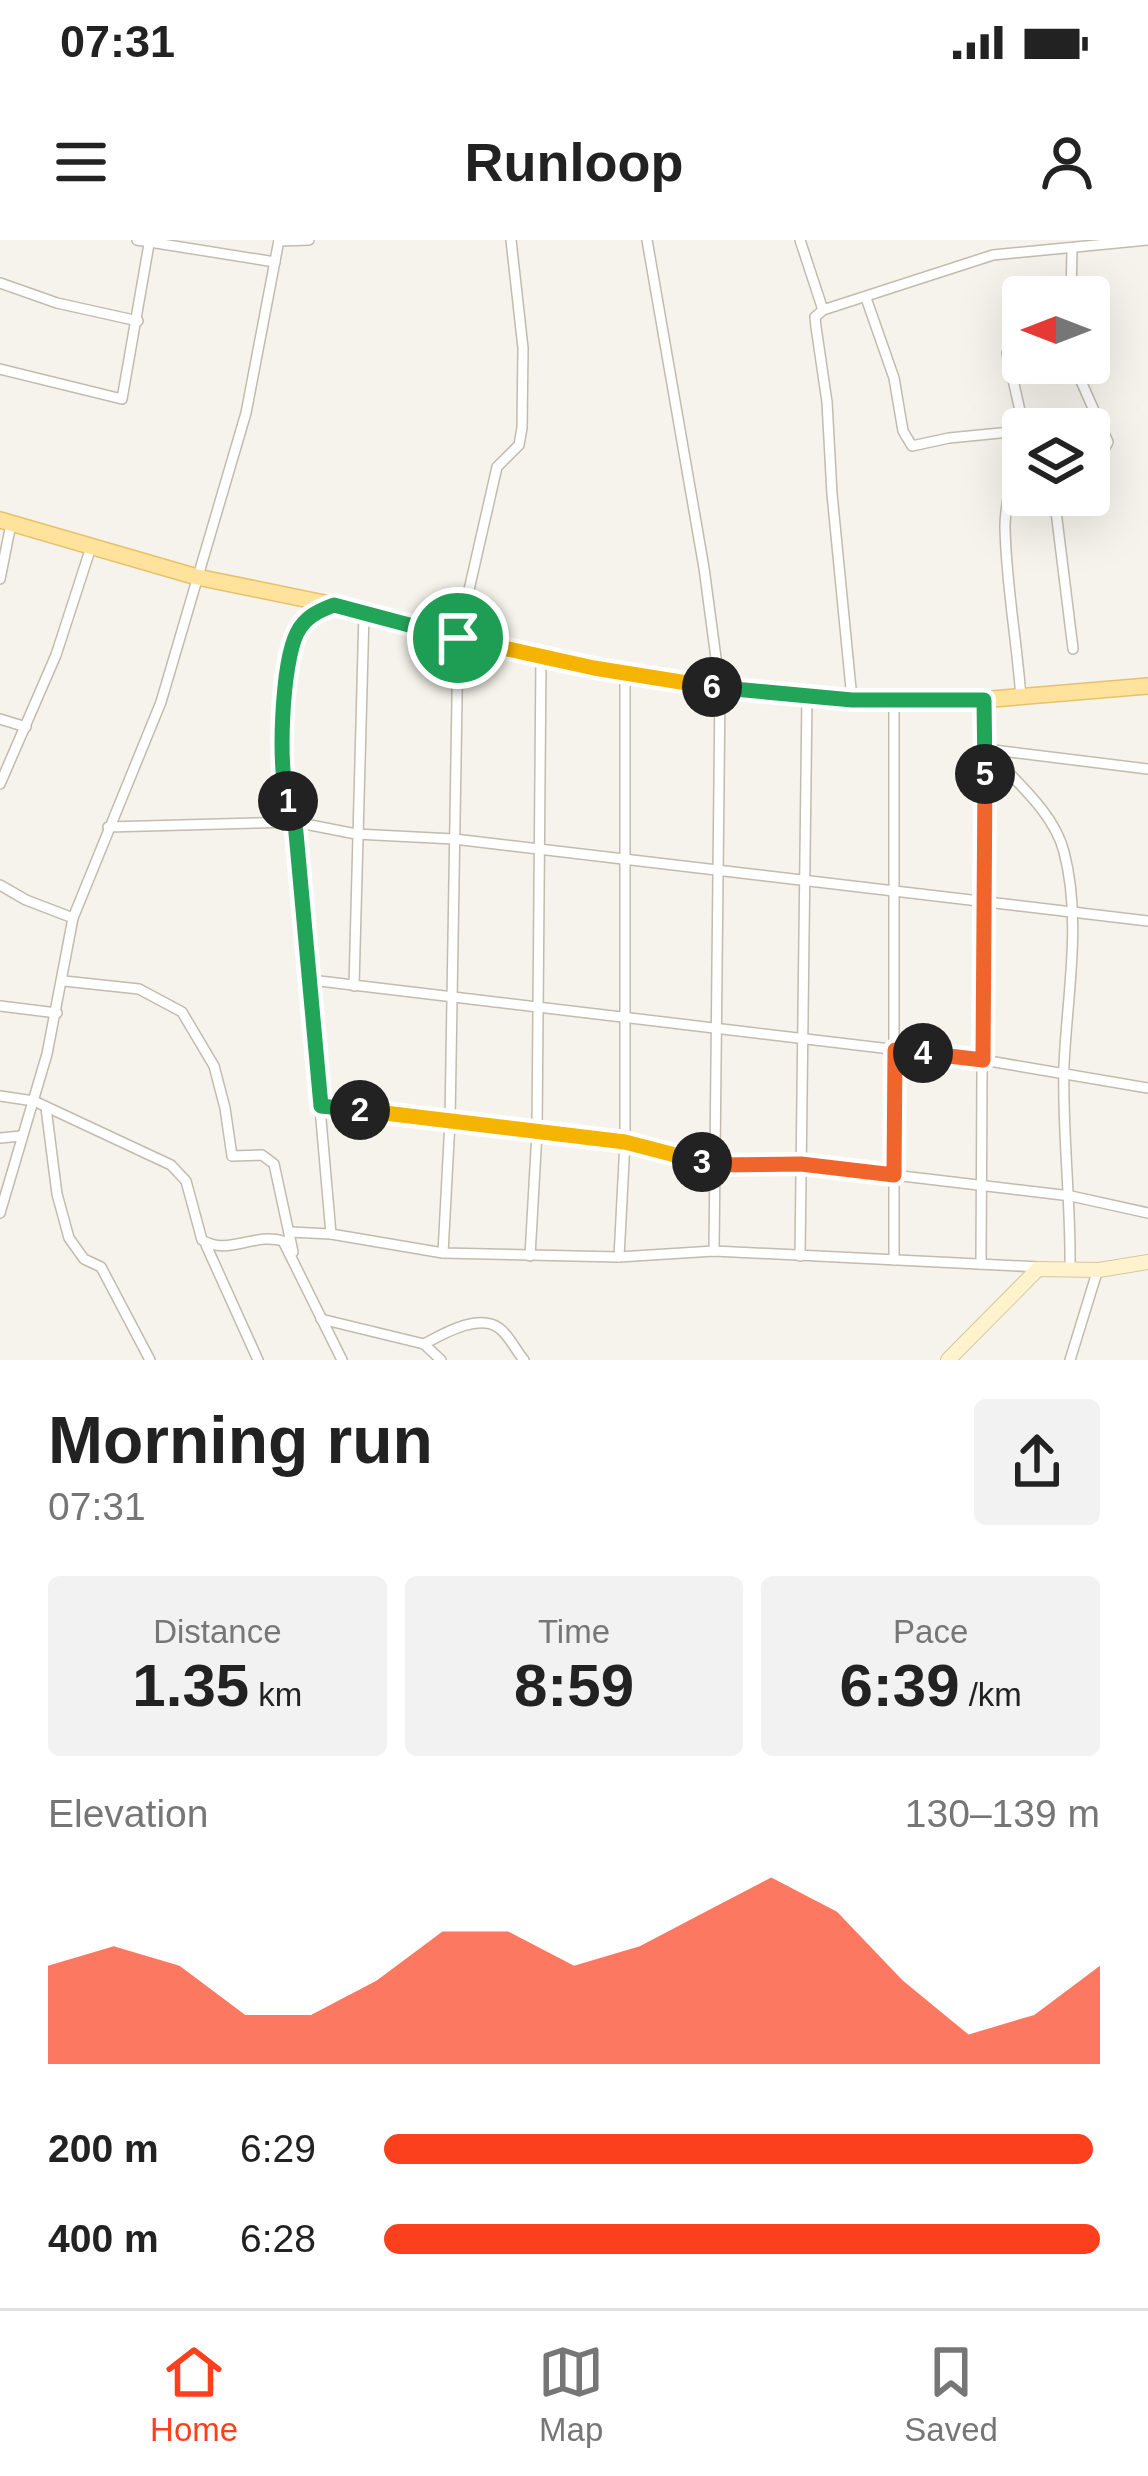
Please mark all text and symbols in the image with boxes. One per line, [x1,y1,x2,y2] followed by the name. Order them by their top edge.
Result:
[60,16,175,67] text: 07:31
[48,129,114,195] icon: menu
[1034,129,1100,195] icon: person
[465,132,683,192] text: Runloop
[1002,276,1110,384] north arrow
[1002,276,1110,516] map controls
[1002,408,1110,516] button: layers
[407,587,509,689] pin
[425,605,491,671] icon: arrive
[682,657,742,717] pin: 6
[703,668,721,705] text: 6
[955,744,1015,804] pin: 5
[976,755,994,792] text: 5
[258,771,318,831] pin: 1
[279,782,297,819] text: 1
[893,1023,953,1083] pin: 4
[914,1034,932,1071] text: 4
[330,1080,390,1140] pin: 2
[351,1091,369,1128] text: 2
[672,1132,732,1192] pin: 3
[693,1143,711,1180] text: 3
[974,1399,1100,1525] button: share
[48,1403,433,1477] text: Morning run
[48,1485,146,1528] text: 07:31
[153,1613,282,1650] text: Distance
[538,1613,610,1650] text: Time
[893,1613,968,1650] text: Pace
[132,1652,249,1719] text: 1.35
[514,1652,634,1719] text: 8:59
[839,1652,960,1719] text: 6:39
[249,1676,302,1713] text: km
[960,1676,1022,1713] text: /km
[48,1792,208,1835] text: Elevation
[905,1792,1100,1835] text: 130–139 m
[48,2127,159,2170] text: 200 m
[240,2127,316,2170] text: 6:29
[48,2217,159,2260] text: 400 m
[240,2217,316,2260] text: 6:28
[150,2339,238,2449] tab: Home
[538,2339,604,2449] tab: Map
[904,2339,998,2449] tab: Saved

